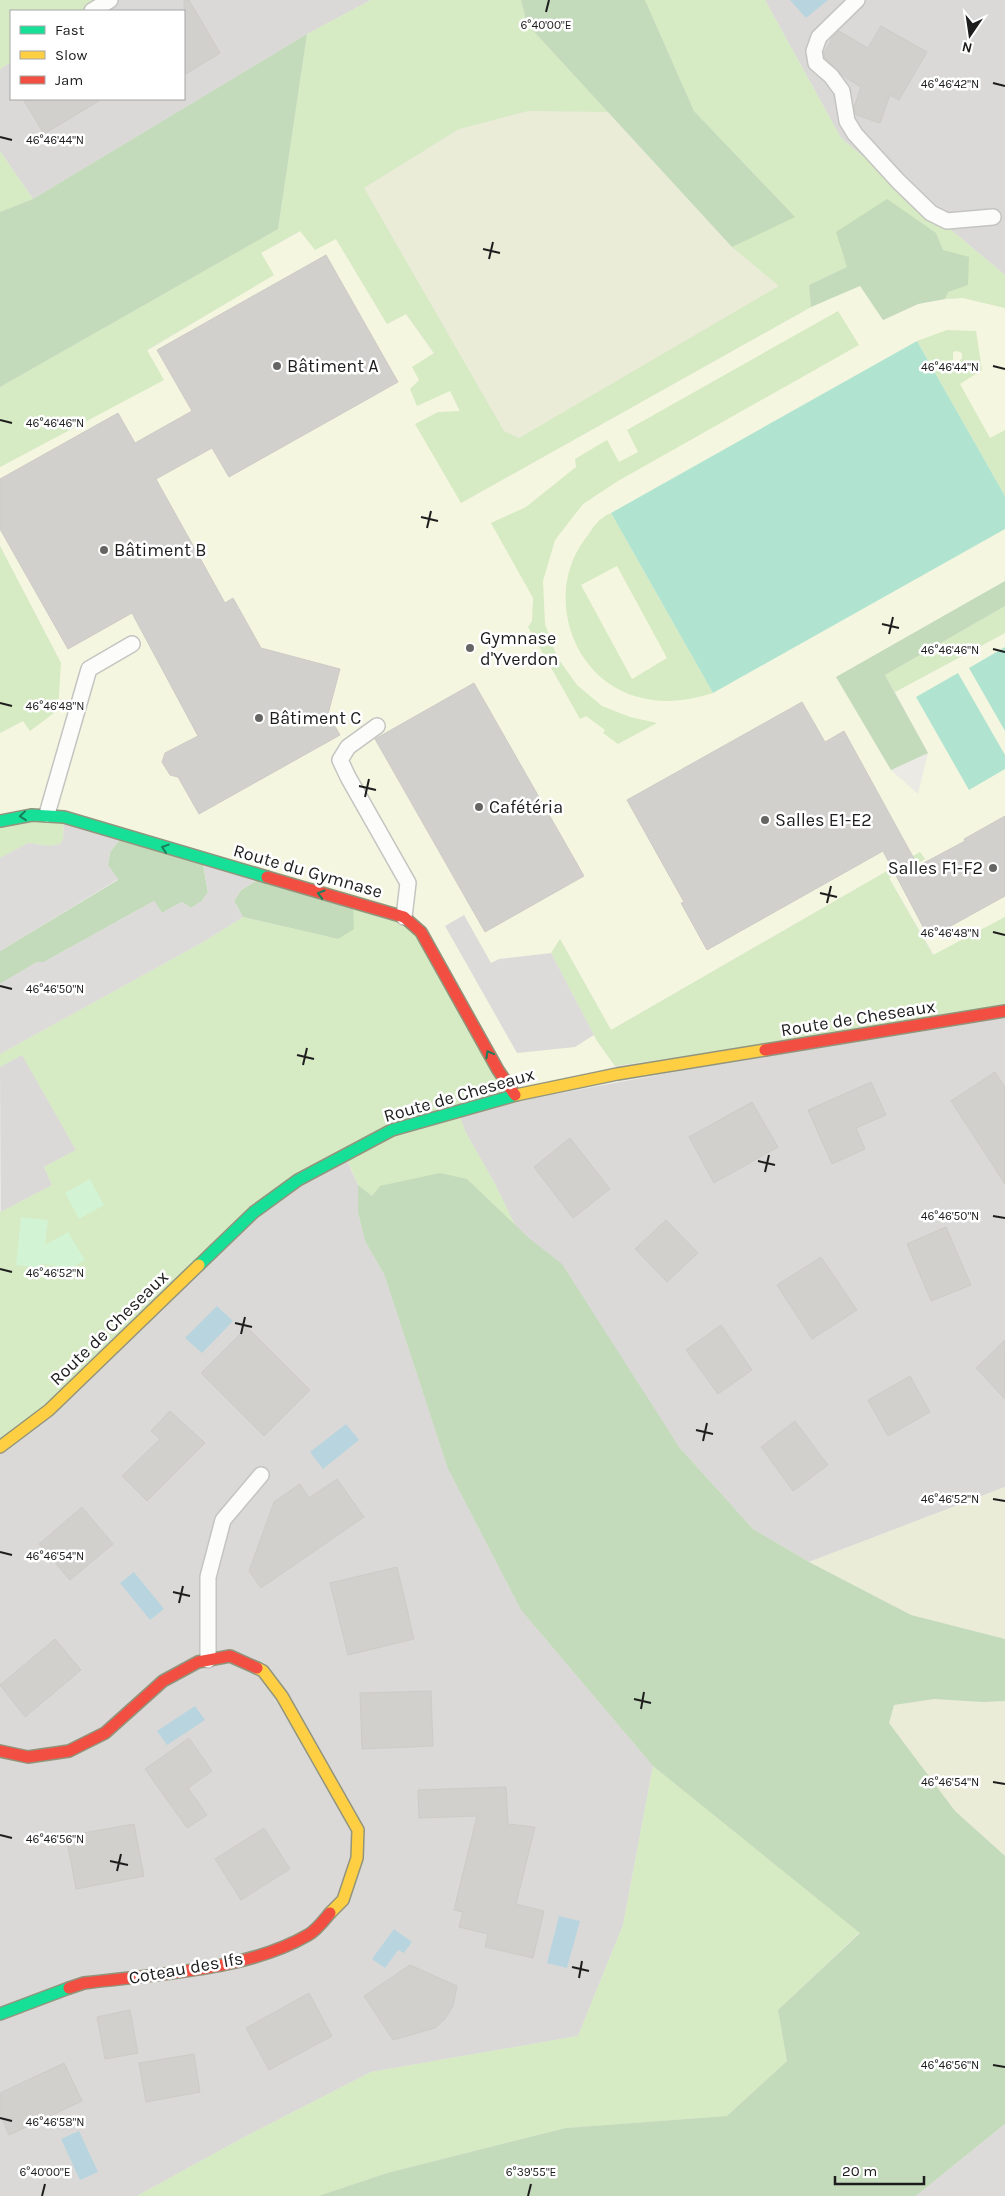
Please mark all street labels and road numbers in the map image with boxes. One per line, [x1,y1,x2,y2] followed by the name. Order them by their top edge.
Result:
[231,839,385,903] street label: Route du Gymnase
[779,995,937,1041] street label: Route de Cheseaux
[381,1063,537,1127] street label: Route de Cheseaux
[45,1266,173,1390] street label: Route de Cheseaux
[127,1947,245,1989] street label: Coteau des Ifs

